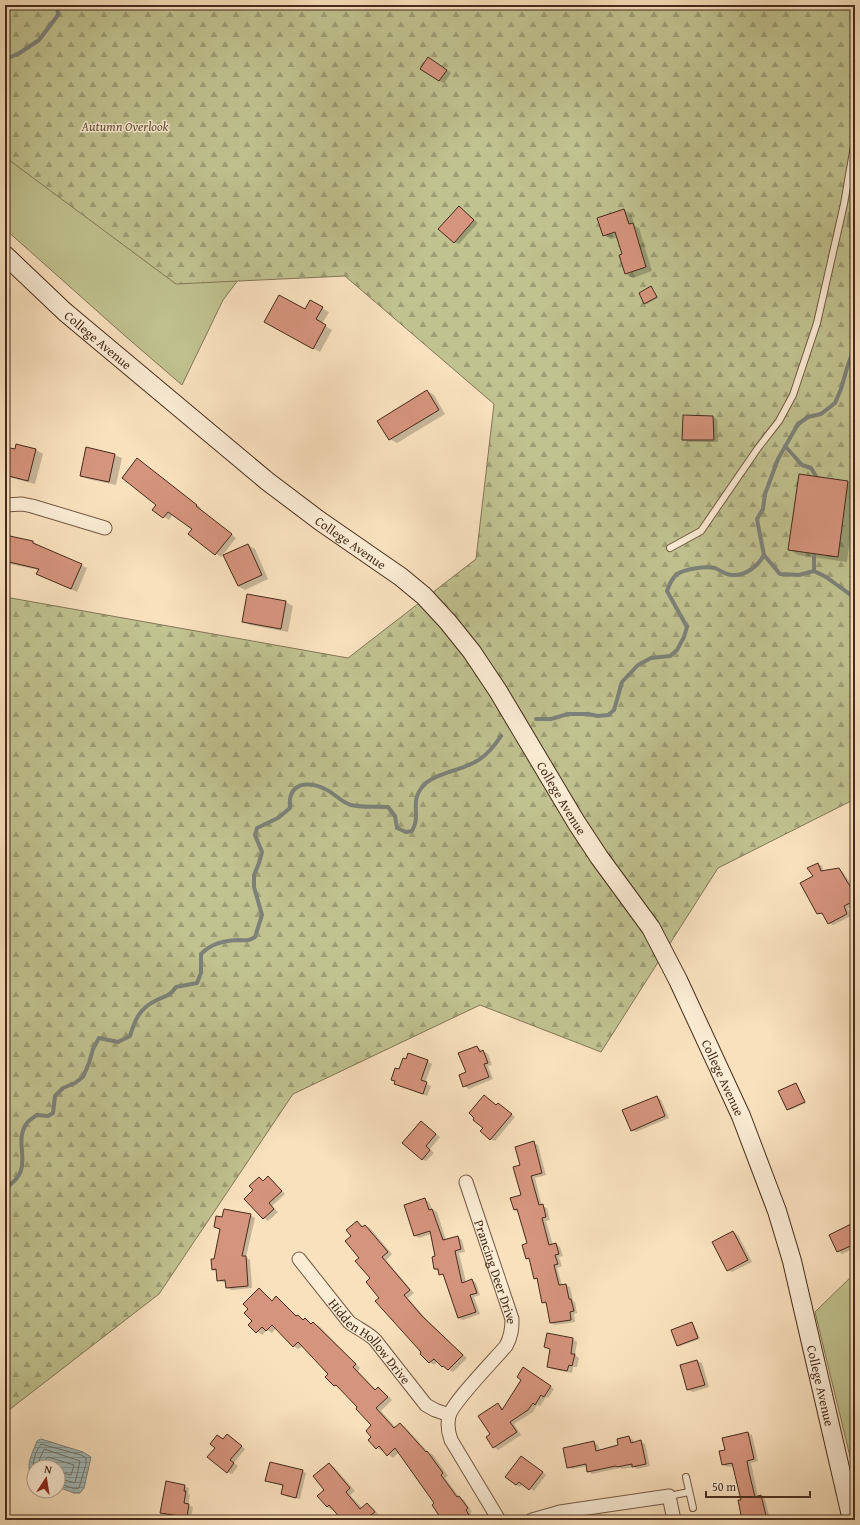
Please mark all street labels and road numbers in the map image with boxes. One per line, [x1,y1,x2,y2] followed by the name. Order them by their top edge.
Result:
[60,306,136,374] street label: College Avenue
[311,512,390,574] street label: College Avenue
[532,758,591,839] street label: College Avenue
[697,1036,749,1119] street label: College Avenue
[469,1217,521,1324] street label: Prancing Deer Drive
[324,1295,415,1388] street label: Hidden Hollow Drive
[802,1343,839,1428] street label: College Avenue

